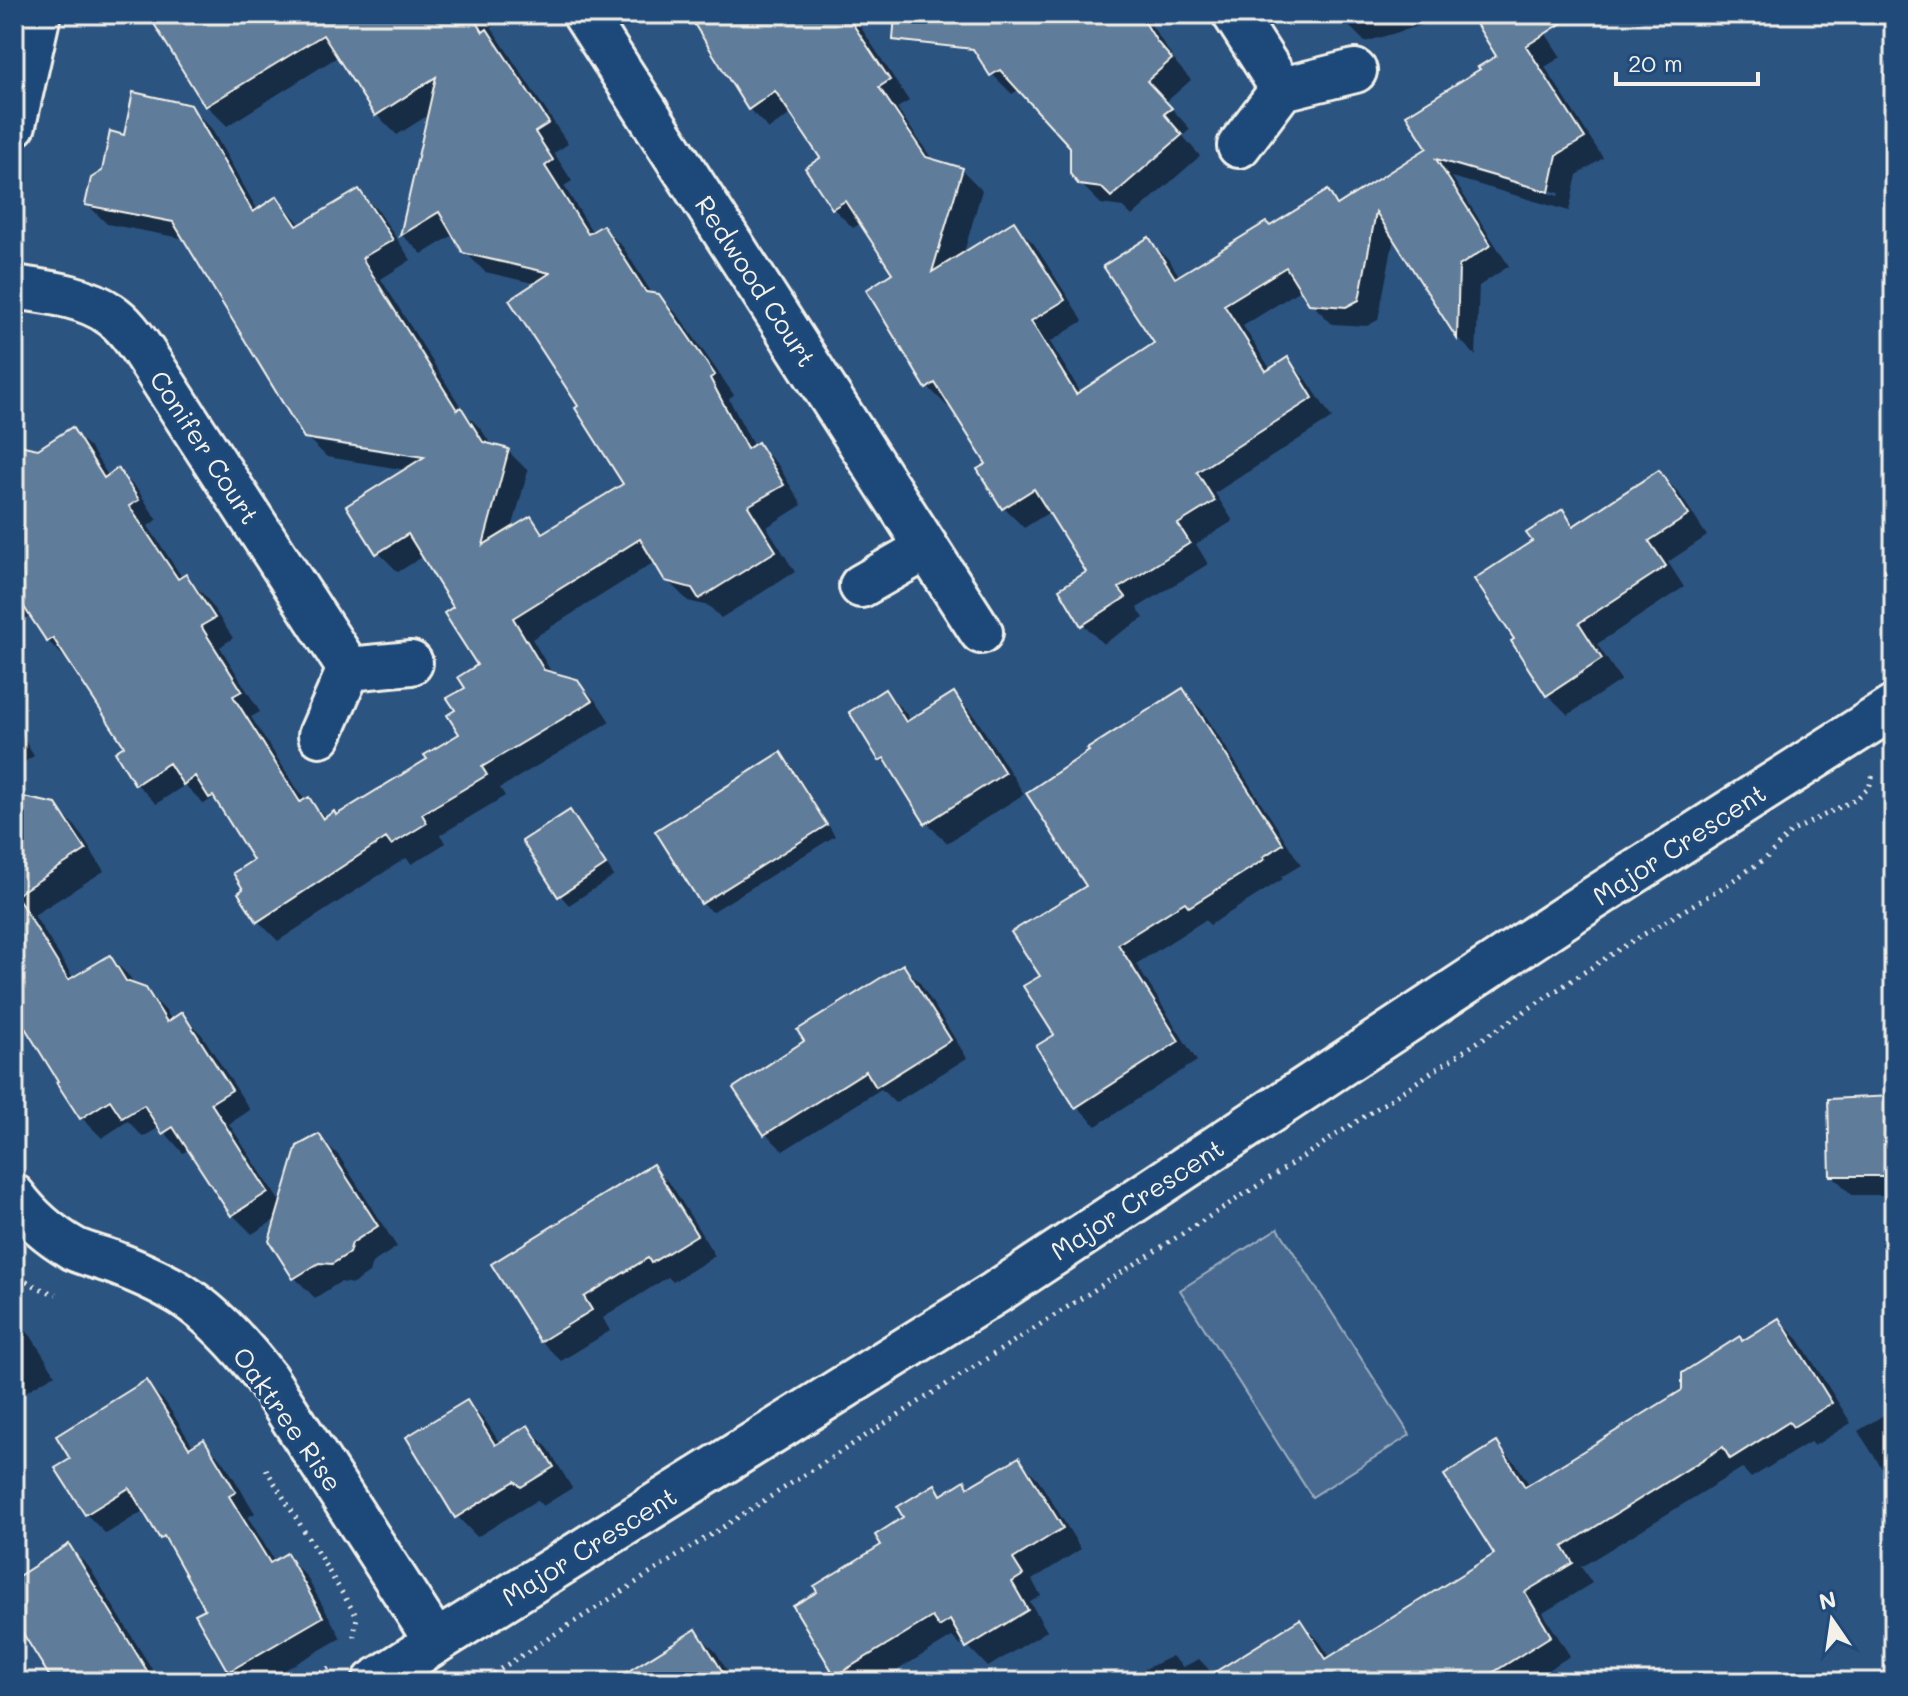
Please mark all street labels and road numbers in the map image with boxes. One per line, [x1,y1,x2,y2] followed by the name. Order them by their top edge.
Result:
[688,189,824,373] street label: Redwood Court
[143,364,267,530] street label: Conifer Court
[1586,775,1772,913] street label: Major Crescent
[1044,1130,1230,1268] street label: Major Crescent
[226,1340,350,1498] street label: Oaktree Rise
[495,1479,683,1613] street label: Major Crescent

